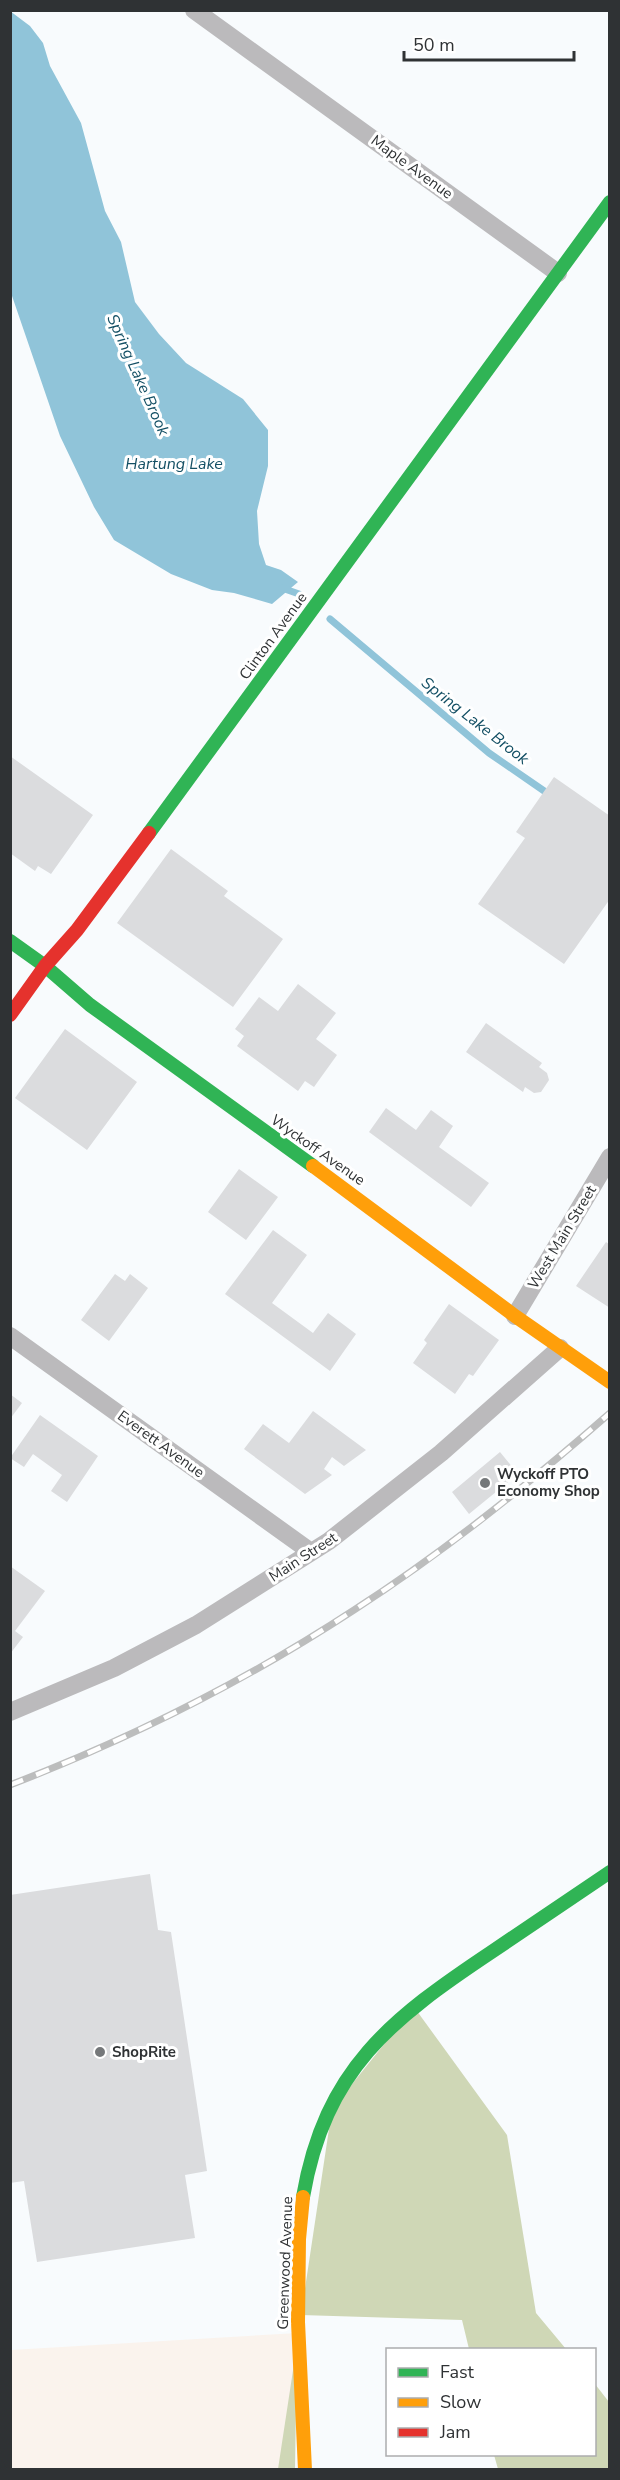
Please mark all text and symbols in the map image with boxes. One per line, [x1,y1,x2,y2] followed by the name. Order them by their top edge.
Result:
[404,24,574,62] scale bar
[413,33,455,57] text: 50 m
[367,130,457,204] street label: Maple Avenue
[101,311,175,440] water label: Spring Lake Brook
[125,453,223,475] water label: Hartung Lake
[234,588,312,684] street label: Clinton Avenue
[417,672,534,771] water label: Spring Lake Brook
[267,1110,369,1190] street label: Wyckoff Avenue
[523,1181,601,1292] street label: West Main Street
[114,1406,208,1482] street label: Everett Avenue
[497,1464,600,1501] place label: Wyckoff PTO Economy Shop
[478,1476,492,1490] marker: Wyckoff PTO Economy Shop
[265,1527,342,1587] street label: Main Street
[112,2042,176,2062] place label: ShopRite
[93,2045,107,2059] marker: ShopRite
[273,2196,297,2330] street label: Greenwood Avenue
[386,2348,596,2456] legend
[440,2360,475,2384] text: Fast
[440,2390,481,2414] text: Slow
[439,2420,471,2444] text: Jam

